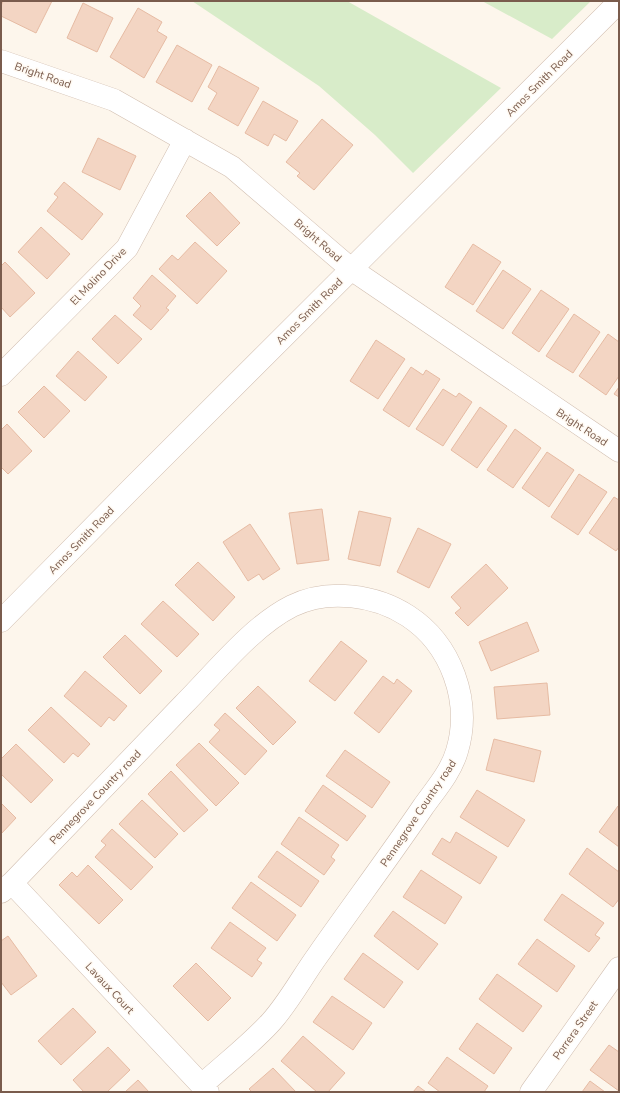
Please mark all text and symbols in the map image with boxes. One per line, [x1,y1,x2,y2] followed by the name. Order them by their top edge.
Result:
[503,47,576,120] street label: Amos Smith Road
[13,59,73,92] street label: Bright Road
[291,215,345,265] street label: Bright Road
[67,244,130,309] street label: El Molino Drive
[273,275,346,348] street label: Amos Smith Road
[553,405,611,450] street label: Bright Road
[45,503,118,578] street label: Amos Smith Road
[46,747,144,848] street label: Pennegrove Country road
[377,757,460,870] street label: Pennegrove Country road
[82,959,137,1017] street label: Lavaux Court
[549,998,601,1063] street label: Porrera Street

